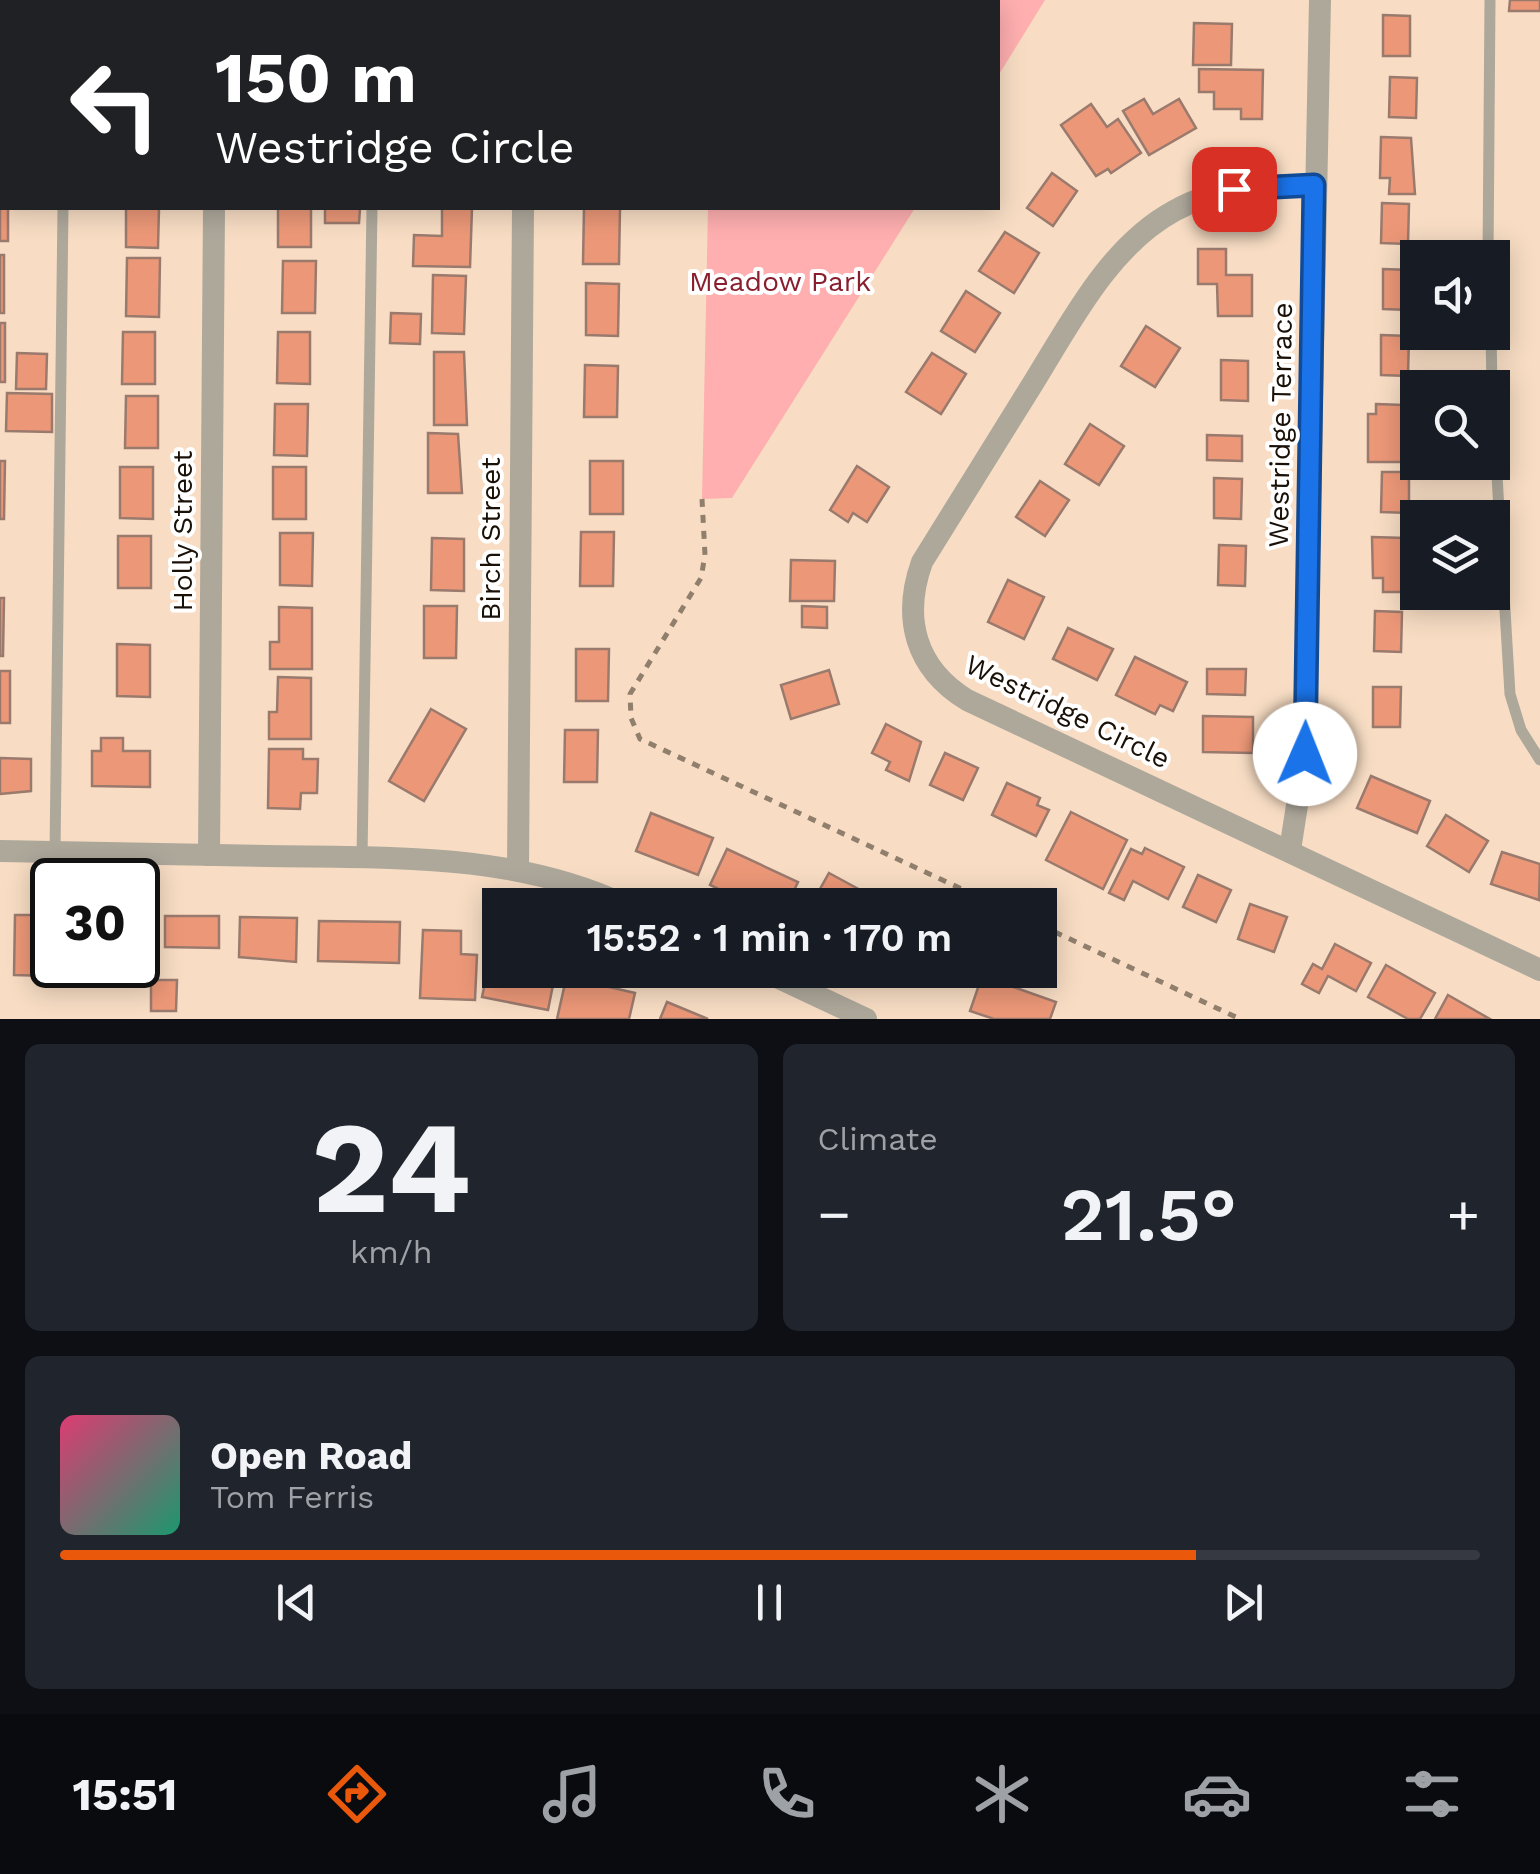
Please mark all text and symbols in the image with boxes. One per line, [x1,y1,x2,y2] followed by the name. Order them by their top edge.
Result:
[215,37,417,119] text: 150 m
[50,40,180,170] icon: left
[215,121,574,174] text: Westridge Circle
[1192,147,1277,232] pin
[1207,162,1262,217] icon: arrive
[1400,240,1510,610] map controls
[1400,240,1510,350] button: sound
[689,265,871,298] park label: Meadow Park
[1262,302,1299,548] street label: Westridge Terrace
[1400,370,1510,480] button: search
[166,450,199,612] street label: Holly Street
[474,457,507,621] street label: Birch Street
[1400,500,1510,610] button: layers
[960,648,1176,775] street label: Westridge Circle
[1253,702,1357,806] position arrow
[30,858,160,988] speed limit sign: 30
[587,916,952,960] text: 15:52 · 1 min · 170 m
[311,1091,471,1244] text: 24
[818,1120,938,1158] text: Climate
[1061,1170,1237,1258] text: 21.5°
[818,1182,851,1246] text: −
[1447,1182,1480,1246] text: +
[350,1233,432,1271] text: km/h
[210,1434,412,1478] text: Open Road
[210,1478,374,1516] text: Tom Ferris
[269,1575,324,1630] icon: previous
[742,1575,797,1630] icon: pause
[1216,1575,1271,1630] icon: next
[322,1759,392,1829] icon: directions
[537,1759,607,1829] icon: music
[752,1759,822,1829] icon: phone
[967,1759,1037,1829] icon: climate
[1182,1759,1252,1829] icon: car
[1397,1759,1467,1829] icon: filters
[73,1768,177,1821] text: 15:51

